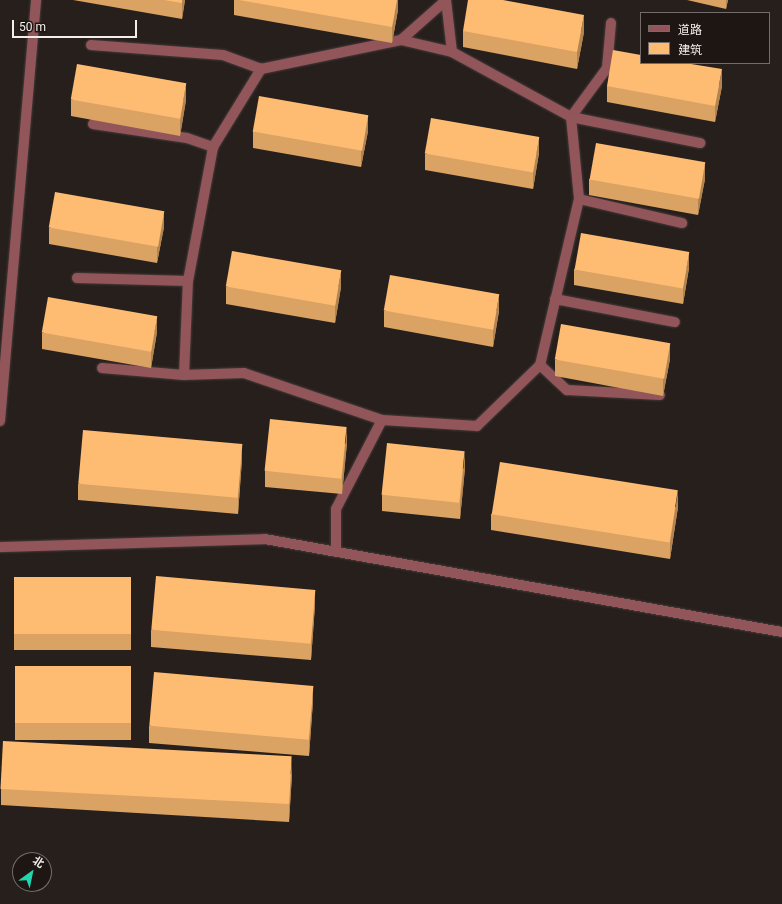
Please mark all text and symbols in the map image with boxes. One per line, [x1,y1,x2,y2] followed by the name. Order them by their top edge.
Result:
[14,12,139,38] scale bar
[640,12,770,64] legend
[19,20,46,34] text: 50 m
[678,23,702,37] text: 道路
[678,43,702,57] text: 建筑
[12,852,52,892] north arrow
[30,854,46,871] text: 北

